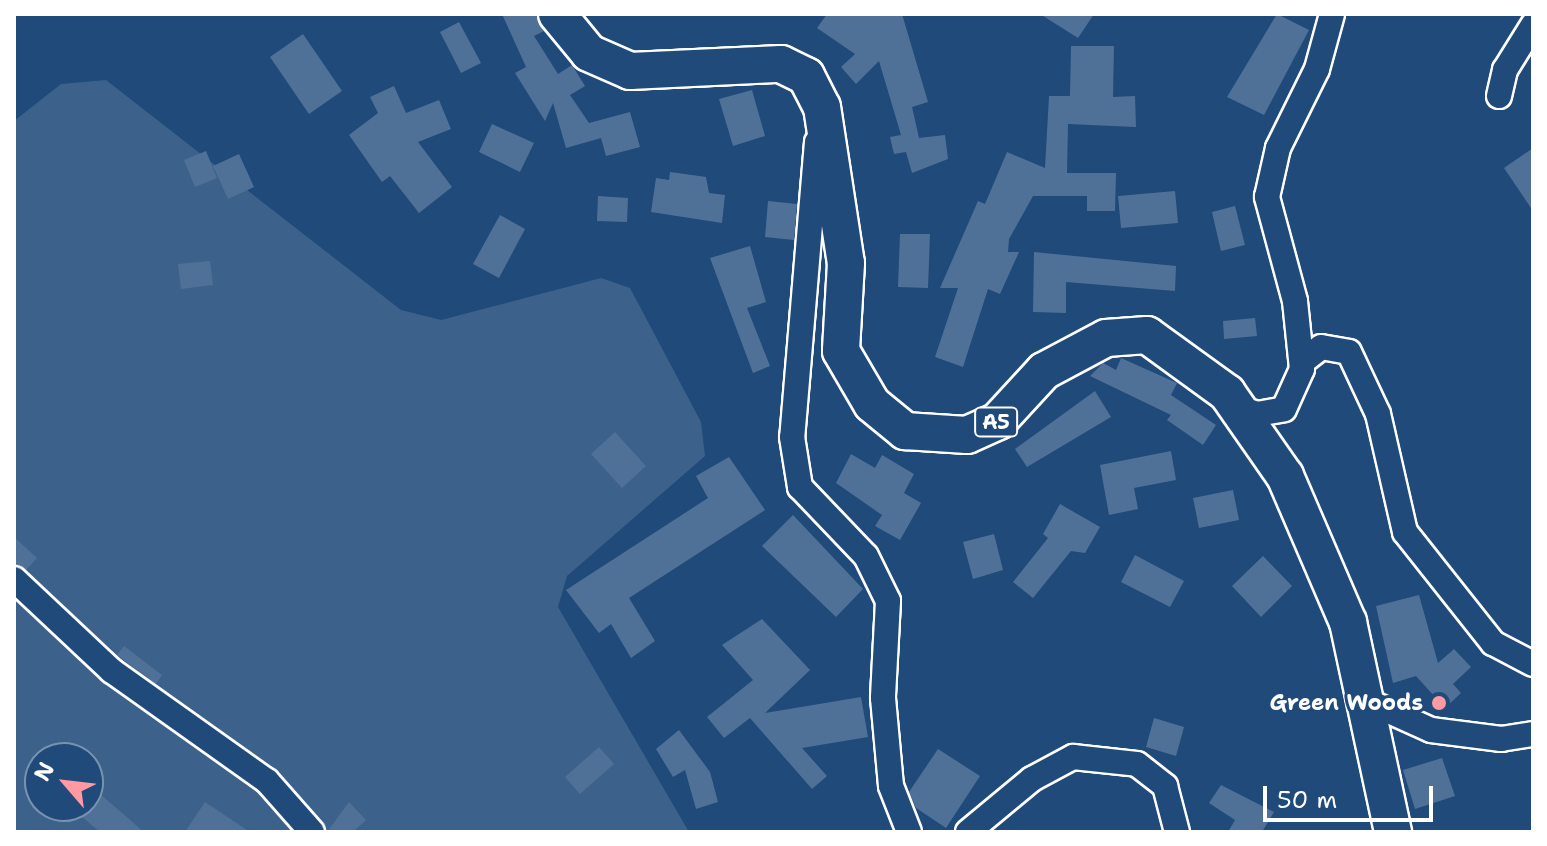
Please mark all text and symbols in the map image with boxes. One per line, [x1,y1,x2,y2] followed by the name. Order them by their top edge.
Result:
[974,406,1018,438] road number: A5
[1269,690,1423,716] place label: Green Woods
[1430,694,1448,712] marker: Green Woods
[24,742,104,822] north arrow
[27,757,61,786] text: N
[1267,770,1437,820] scale bar
[1277,784,1337,816] text: 50 m

